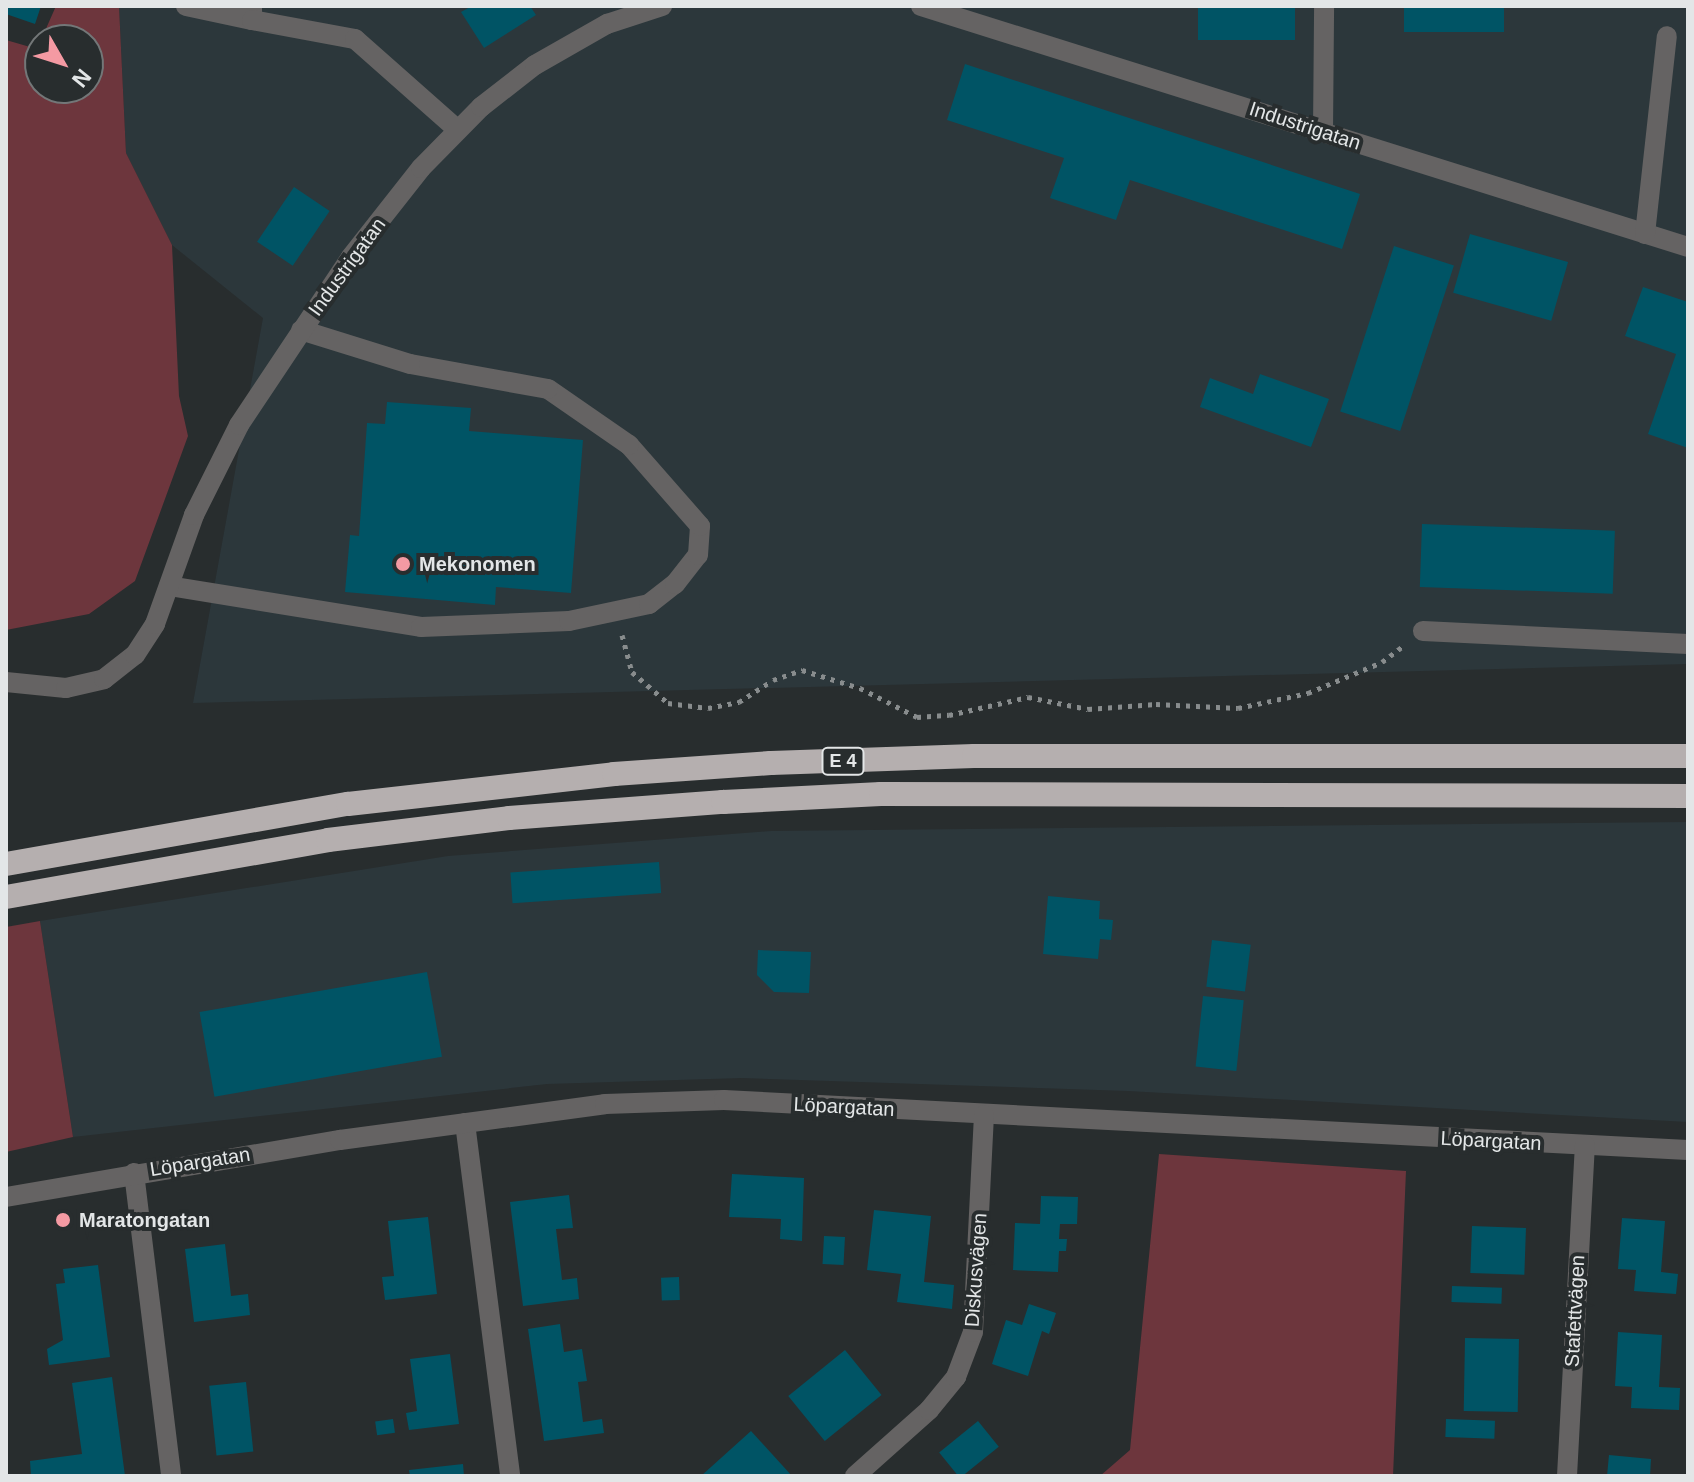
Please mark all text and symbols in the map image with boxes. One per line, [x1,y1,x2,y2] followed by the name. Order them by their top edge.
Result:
[24,24,104,104] north arrow
[67,64,96,92] text: N
[1246,97,1364,155] street label: Industrigatan
[303,213,391,321] street label: Industrigatan
[419,552,536,576] place label: Mekonomen
[394,555,412,573] marker: Mekonomen
[821,747,865,775] road number: E 4
[793,1092,895,1122] street label: Löpargatan
[1440,1126,1542,1156] street label: Löpargatan
[148,1142,252,1182] street label: Löpargatan
[79,1208,210,1232] place label: Maratongatan
[54,1211,72,1229] marker: Maratongatan
[960,1212,992,1328] street label: Diskusvägen
[1560,1254,1590,1368] street label: Stafettvägen

